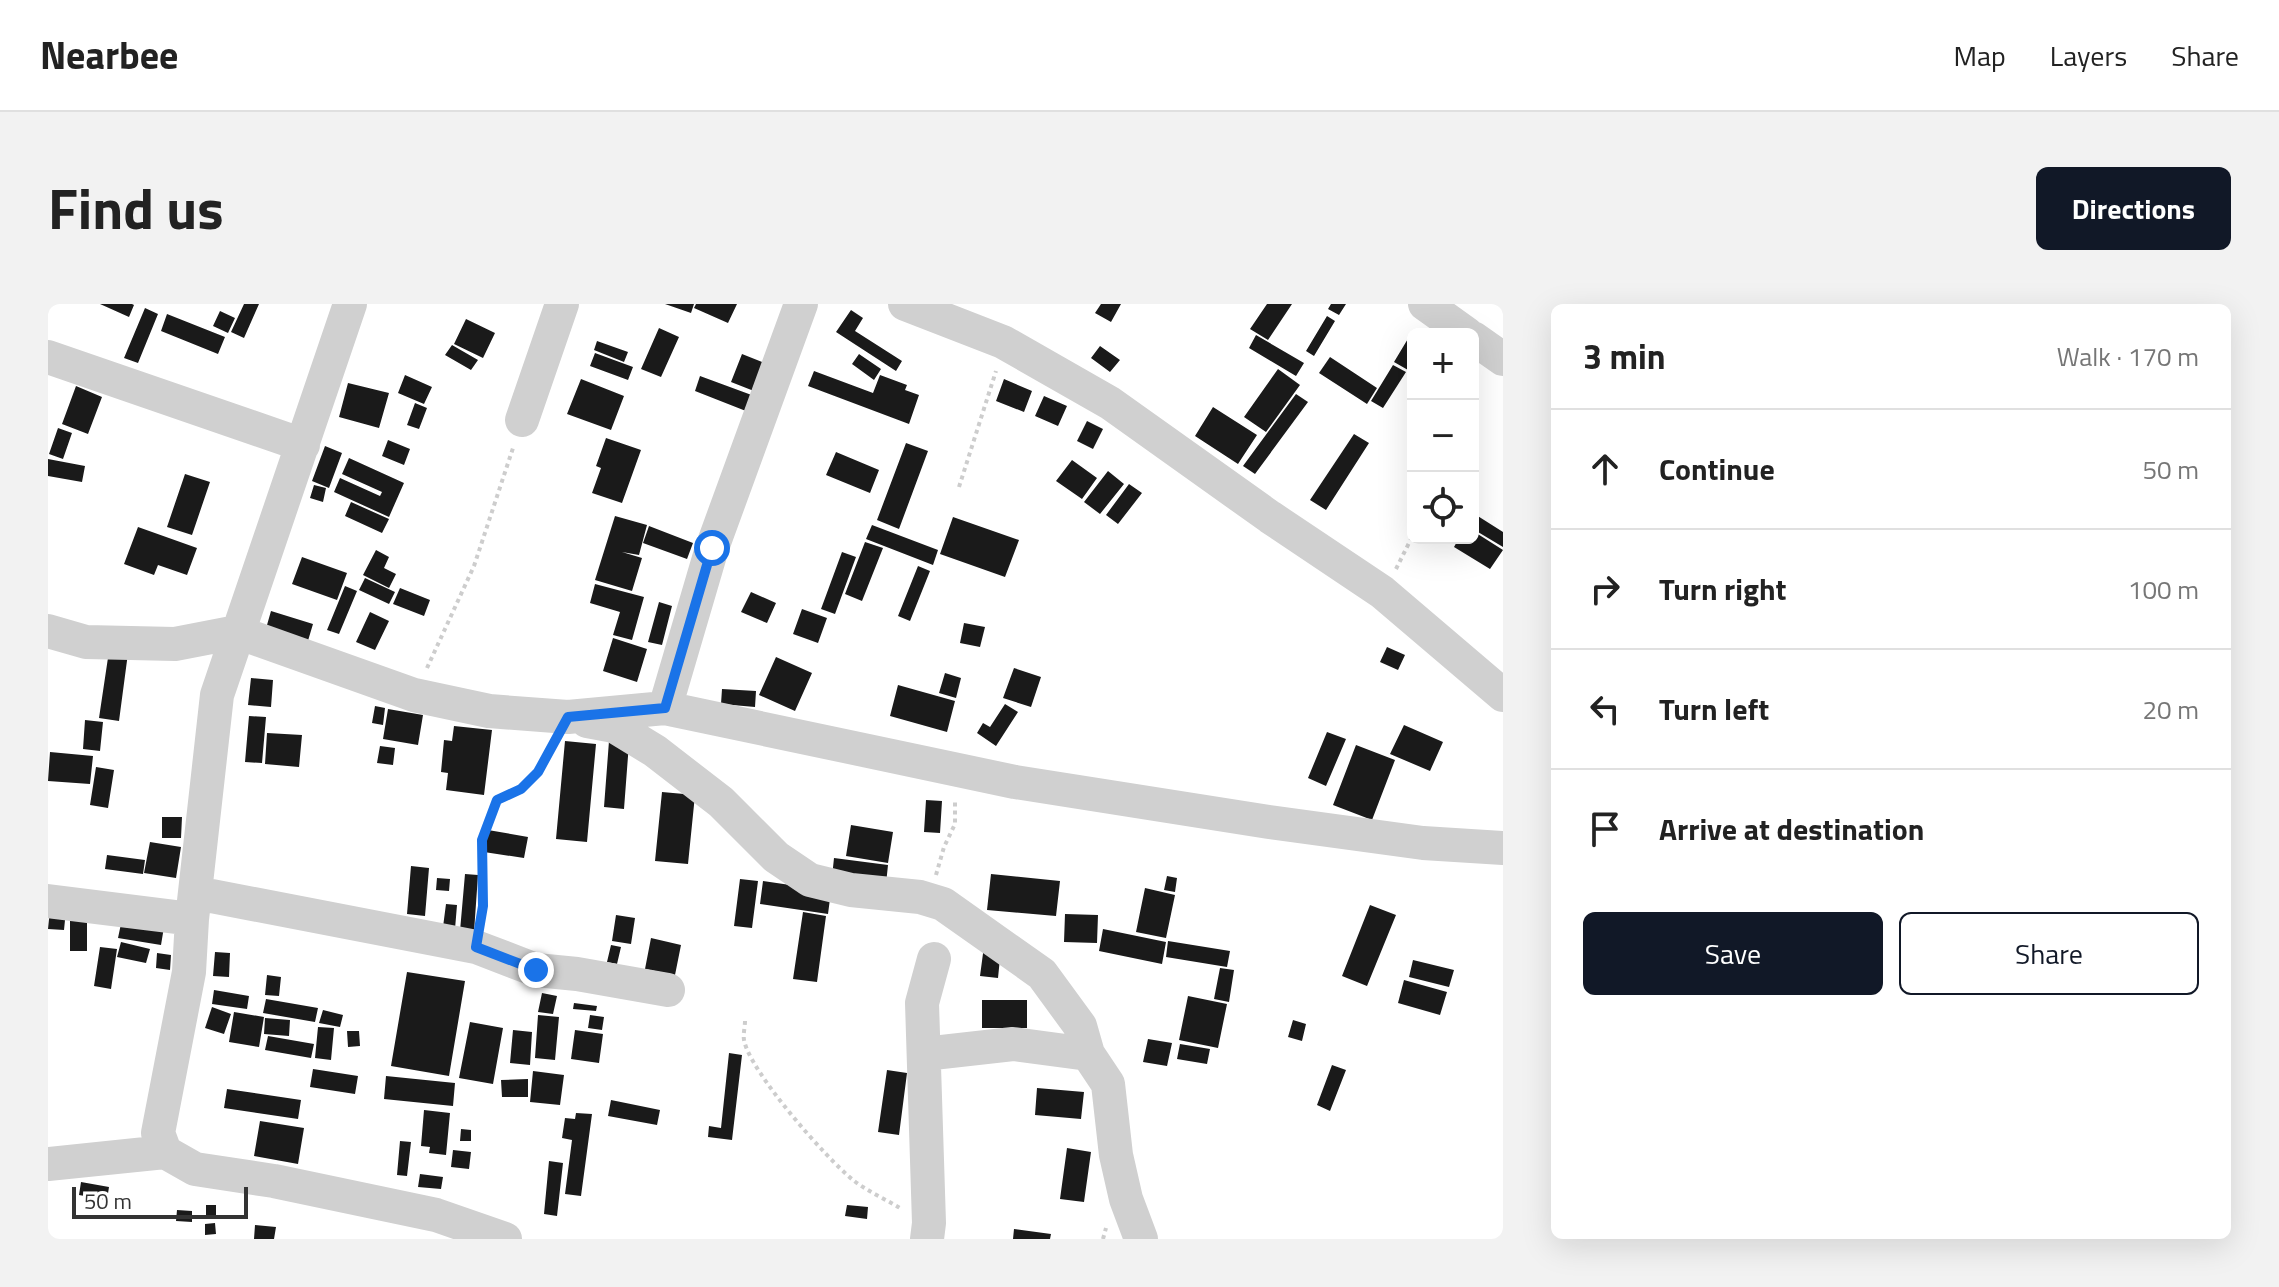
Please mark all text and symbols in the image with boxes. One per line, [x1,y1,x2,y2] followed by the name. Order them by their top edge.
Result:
[40,26,178,84] text: Nearbee
[1953,34,2006,77] text: Map
[2050,34,2127,77] text: Layers
[2171,34,2239,77] text: Share
[48,166,224,251] text: Find us
[2036,167,2231,250] button: Directions
[1407,328,1479,544] map controls
[1407,328,1479,400] button: +
[1583,330,1666,382] text: 3 min
[2057,337,2199,376] text: Walk · 170 m
[1407,400,1479,472] button: −
[1659,446,1775,492] text: Continue
[1583,447,1627,491] icon: ahead
[2142,450,2199,489] text: 50 m
[1407,472,1479,544] button: locate
[694,530,730,566] route start
[1659,566,1787,612] text: Turn right
[1583,567,1627,611] icon: right
[2128,570,2199,609] text: 100 m
[1659,686,1769,732] text: Turn left
[1583,687,1627,731] icon: left
[2142,690,2199,729] text: 20 m
[1659,806,1924,852] text: Arrive at destination
[1583,807,1627,851] icon: arrive
[1583,912,1883,995] button: Save
[1899,912,2199,995] button: Share
[518,952,554,988] route end
[72,1183,248,1219] scale bar
[84,1184,132,1218] text: 50 m

